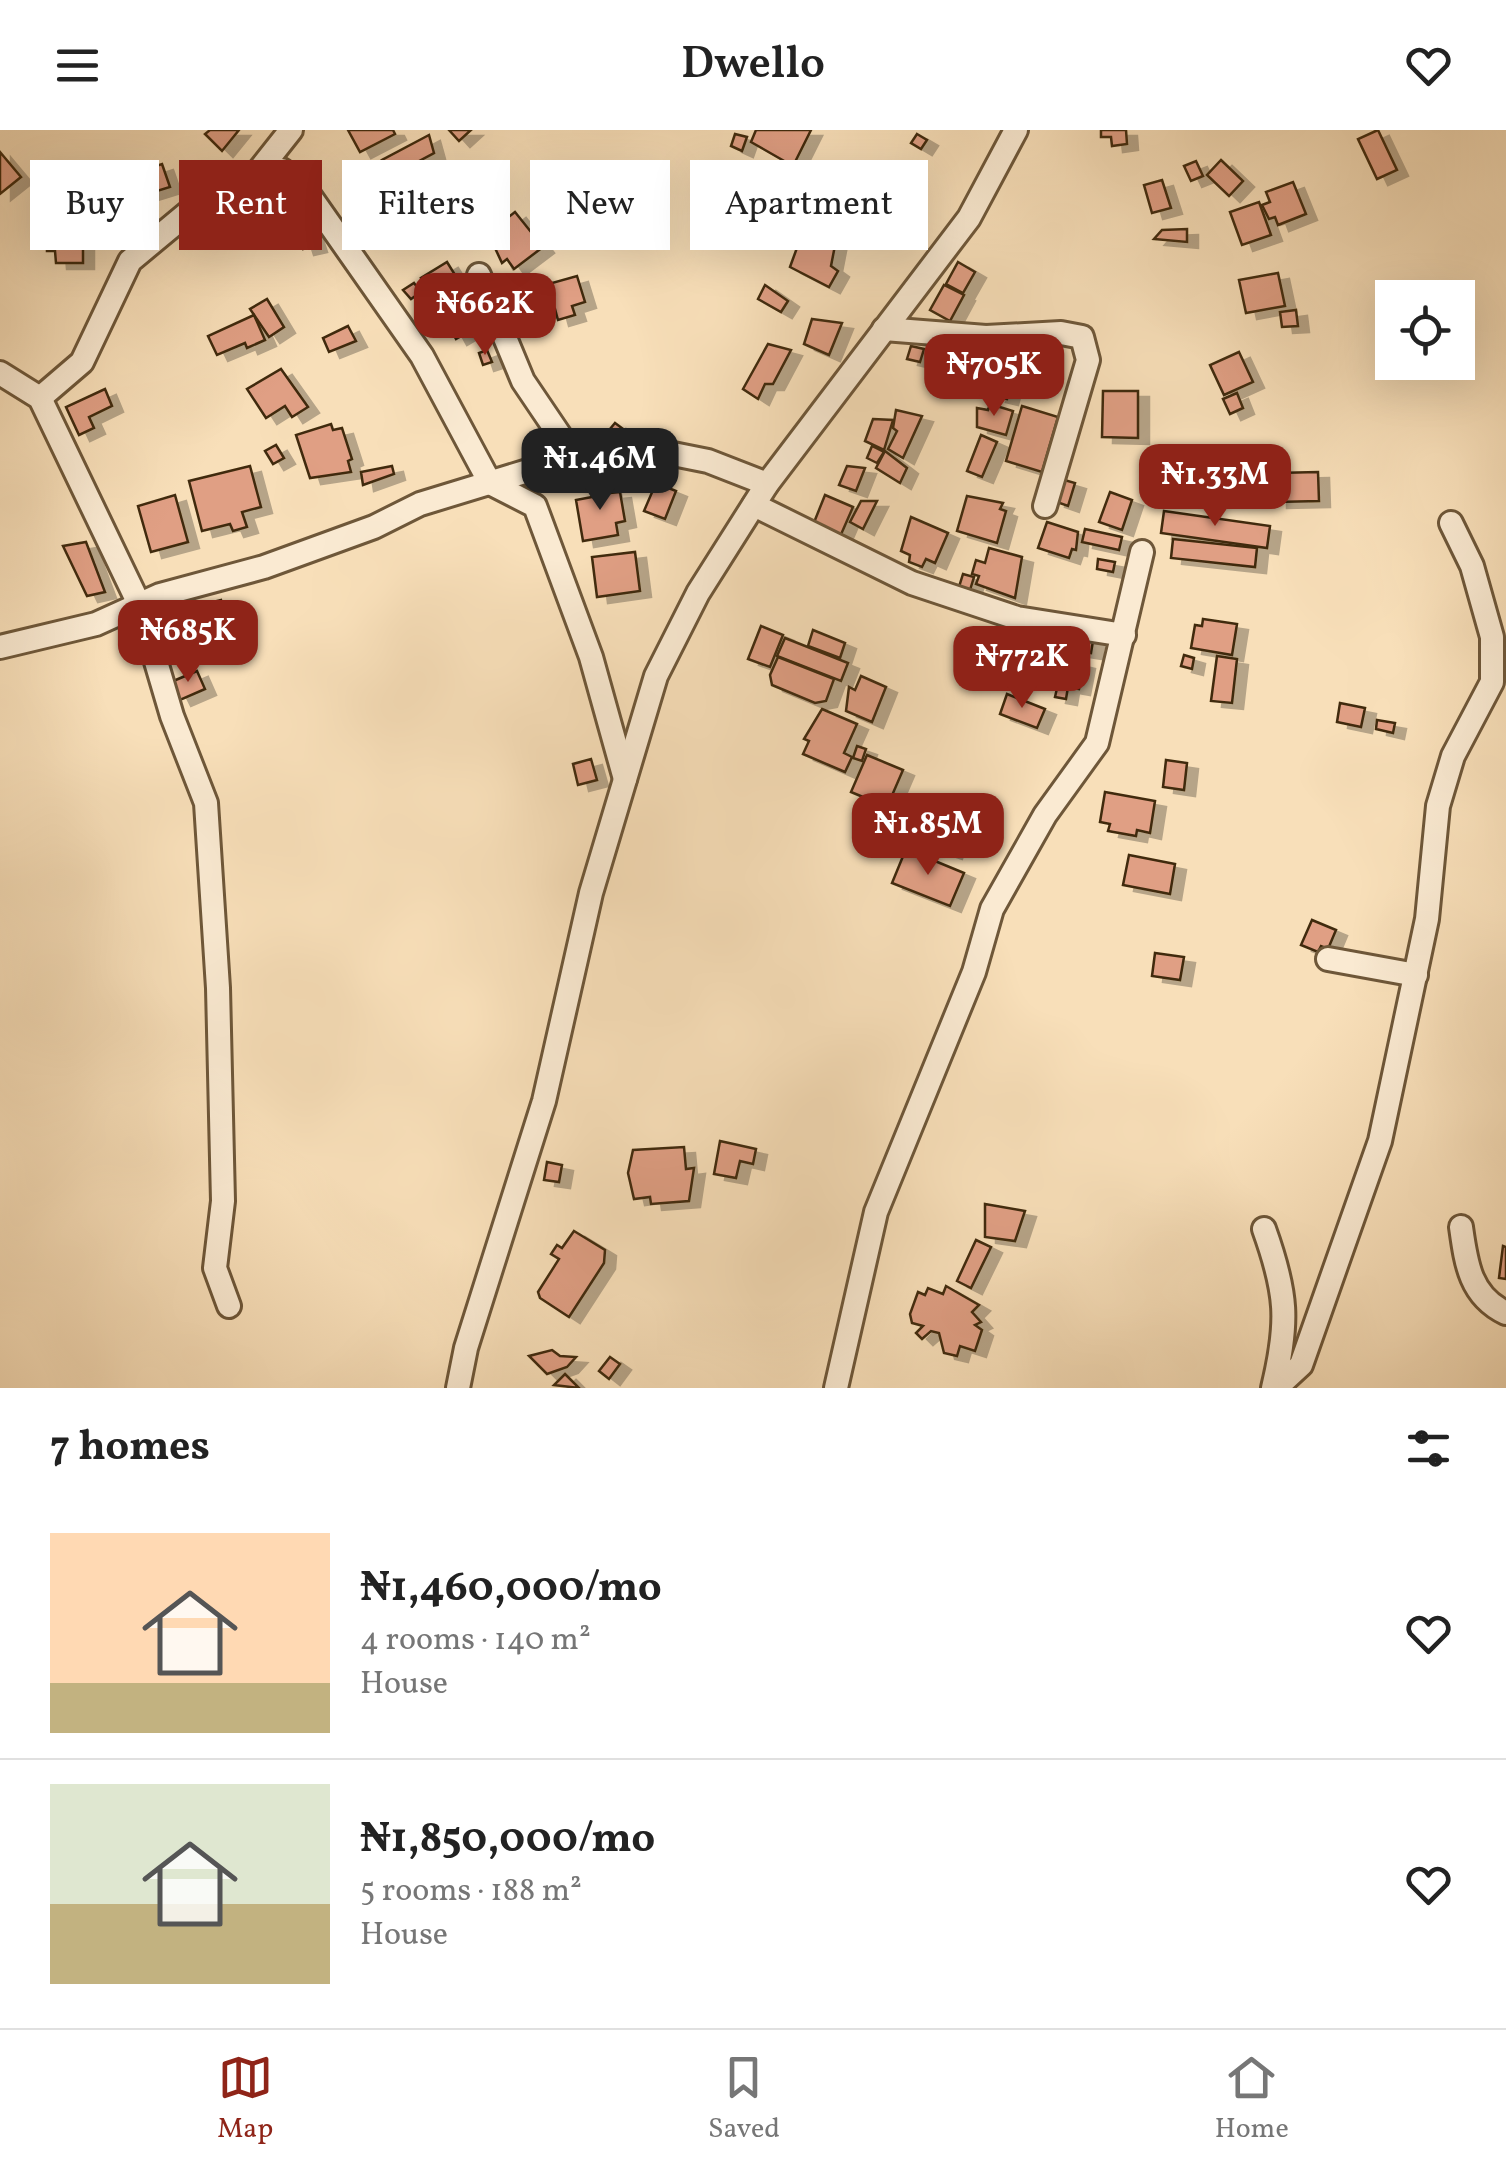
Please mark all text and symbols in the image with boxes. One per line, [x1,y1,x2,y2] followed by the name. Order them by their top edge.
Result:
[681,34,825,97] text: Dwello
[50,38,105,93] icon: menu
[1401,38,1456,93] icon: heart
[30,160,159,250] chip: Buy
[179,160,322,250] chip: Rent
[342,160,510,250] chip: Filters
[530,160,670,250] chip: New
[690,160,928,250] chip: Apartment
[415,273,555,358] pin: ₦662K
[1375,280,1475,380] map controls
[1375,280,1475,380] button: locate
[436,283,534,327] text: ₦662K
[924,334,1064,419] pin: ₦705K
[946,344,1042,388] text: ₦705K
[519,428,681,513] pin: ₦1.46M
[544,438,656,482] text: ₦1.46M
[1134,444,1296,529] pin: ₦1.33M
[1161,454,1269,498] text: ₦1.33M
[118,600,258,685] pin: ₦685K
[140,610,236,654] text: ₦685K
[952,626,1092,711] pin: ₦772K
[975,636,1069,680] text: ₦772K
[847,793,1009,878] pin: ₦1.85M
[874,803,982,847] text: ₦1.85M
[50,1419,210,1478] text: 7 homes
[1401,1421,1456,1476] icon: filters
[360,1560,662,1619] text: ₦1,460,000/mo
[130,1573,250,1693] icon: home
[1401,1606,1456,1661] icon: heart
[360,1619,591,1663] text: 4 rooms · 140 m²
[360,1663,448,1707] text: House
[360,1811,655,1870] text: ₦1,850,000/mo
[130,1824,250,1944] icon: home
[1401,1857,1456,1912] icon: heart
[360,1870,582,1914] text: 5 rooms · 188 m²
[360,1914,448,1958] text: House
[217,2050,273,2149] tab: Map
[708,2050,780,2149] tab: Saved
[1215,2050,1289,2149] tab: Home

